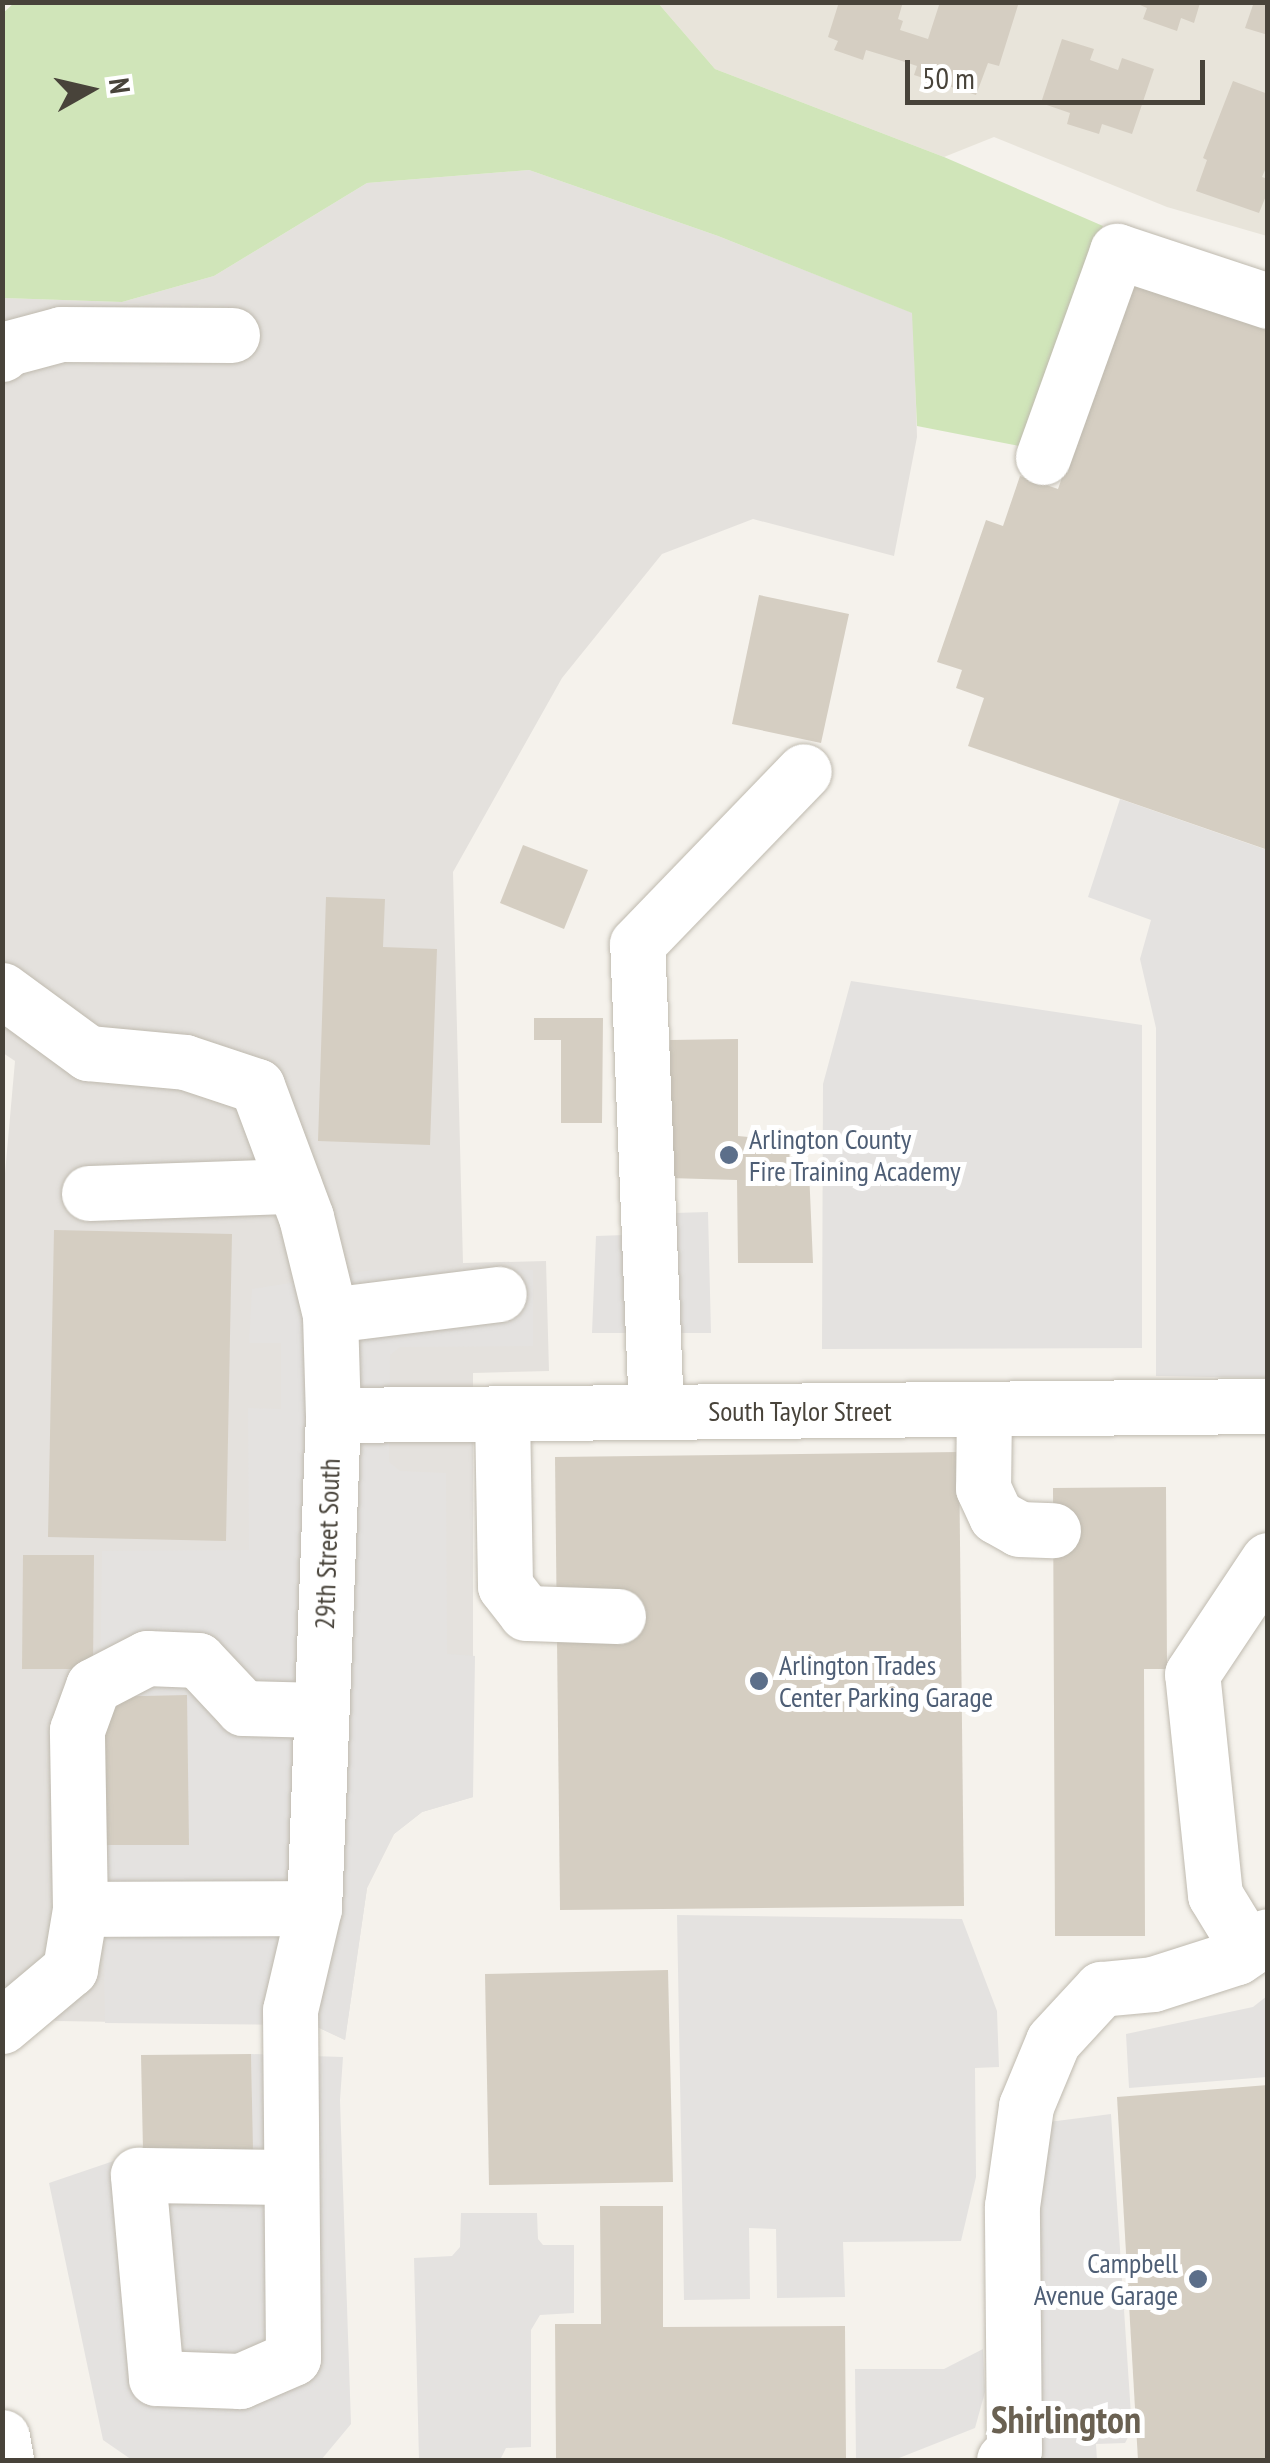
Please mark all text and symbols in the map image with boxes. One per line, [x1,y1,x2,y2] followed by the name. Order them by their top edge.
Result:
[40,40,140,140] north arrow
[910,40,1210,102] scale bar
[922,58,975,97] text: 50 m
[101,76,140,96] text: N
[749,1122,962,1188] place label: Arlington County Fire Training Academy
[718,1144,740,1166] marker: Arlington County Fire Training Academy
[708,1394,892,1428] street label: South Taylor Street
[307,1458,347,1630] street label: 29th Street South
[779,1648,993,1714] place label: Arlington Trades Center Parking Garage
[748,1670,770,1692] marker: Arlington Trades Center Parking Garage
[1034,2246,1178,2312] place label: Campbell Avenue Garage
[1187,2268,1209,2290] marker: Campbell Avenue Garage
[991,2396,1141,2442] district label: Shirlington

